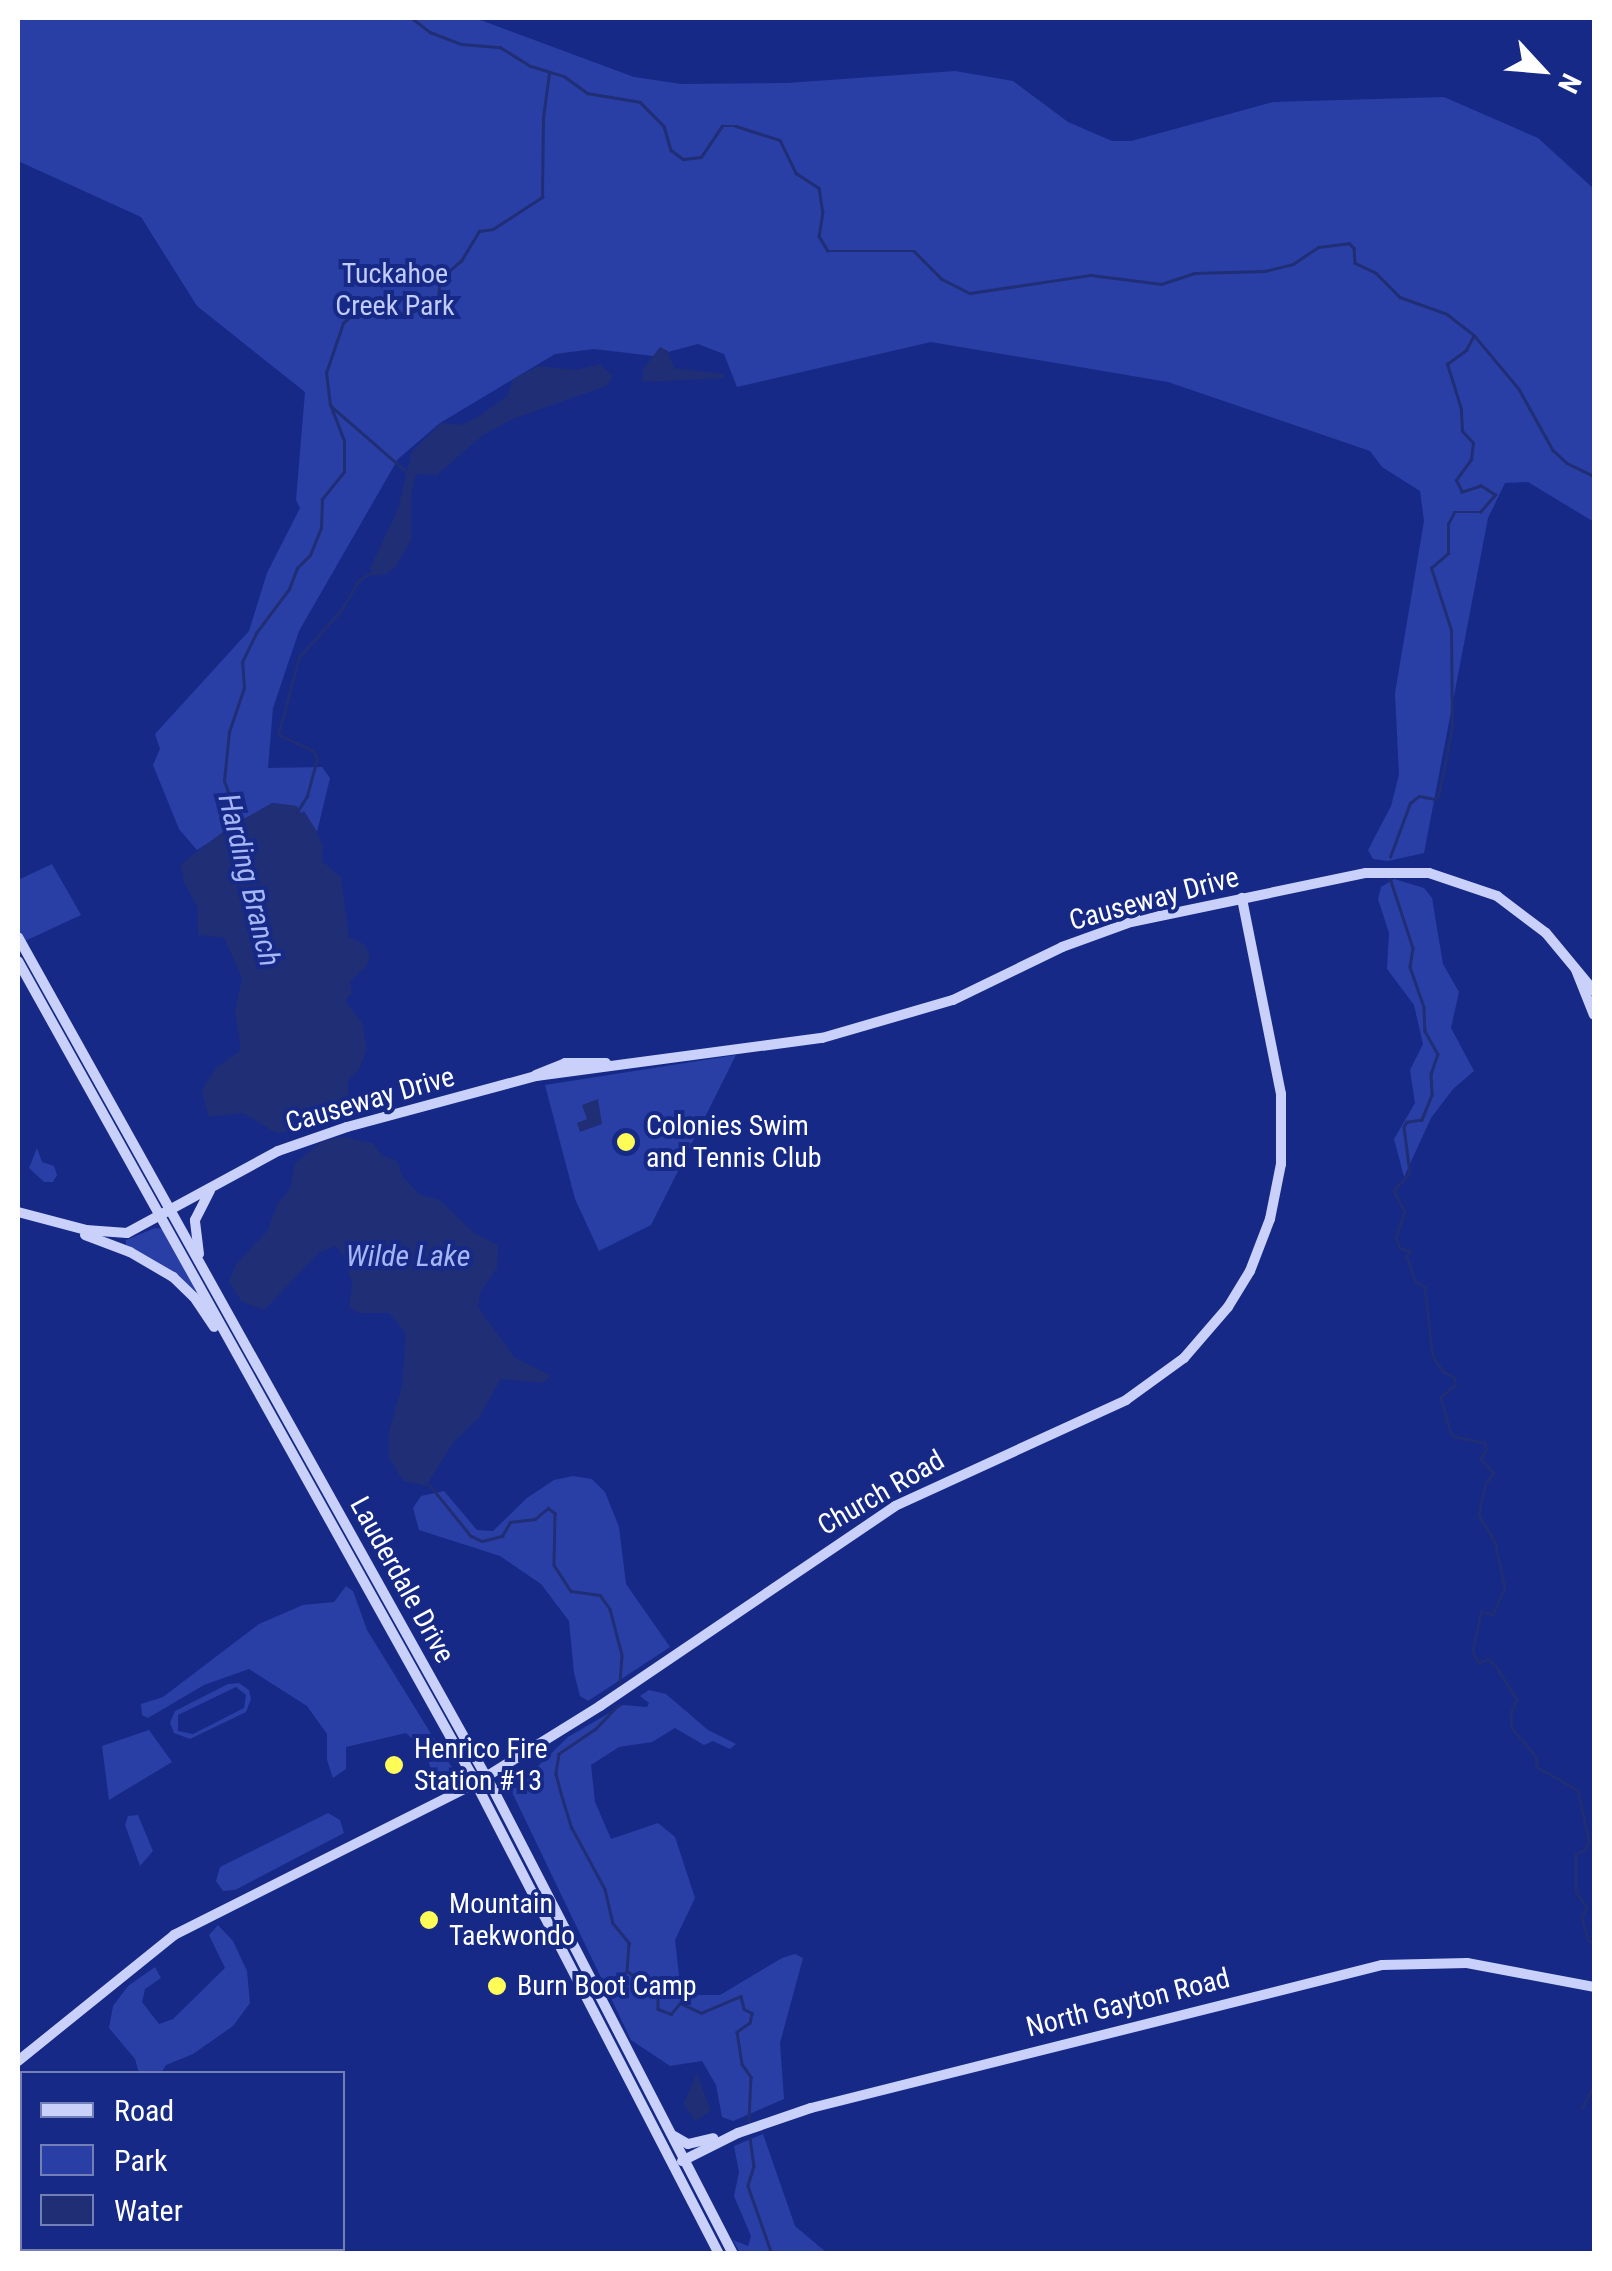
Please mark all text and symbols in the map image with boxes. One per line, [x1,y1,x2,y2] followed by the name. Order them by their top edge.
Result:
[1492,20,1592,120] north arrow
[1551,68,1588,98] text: N
[335,257,455,323] park label: Tuckahoe Creek Park
[210,790,288,970] water label: Harding Branch
[1066,860,1242,938] street label: Causeway Drive
[282,1060,458,1140] street label: Causeway Drive
[646,1109,822,1175] place label: Colonies Swim and Tennis Club
[615,1131,637,1153] marker: Colonies Swim and Tennis Club
[346,1238,470,1274] water label: Wilde Lake
[812,1443,950,1543] street label: Church Road
[343,1491,461,1669] street label: Lauderdale Drive
[414,1732,548,1798] place label: Henrico Fire Station #13
[383,1754,405,1776] marker: Henrico Fire Station #13
[449,1887,575,1953] place label: Mountain Taekwondo
[418,1909,440,1931] marker: Mountain Taekwondo
[1023,1961,1233,2045] street label: North Gayton Road
[517,1969,697,2003] place label: Burn Boot Camp
[486,1975,508,1997] marker: Burn Boot Camp
[20,2071,345,2251] legend
[114,2093,174,2128] text: Road
[114,2143,168,2178] text: Park
[114,2193,183,2228] text: Water

